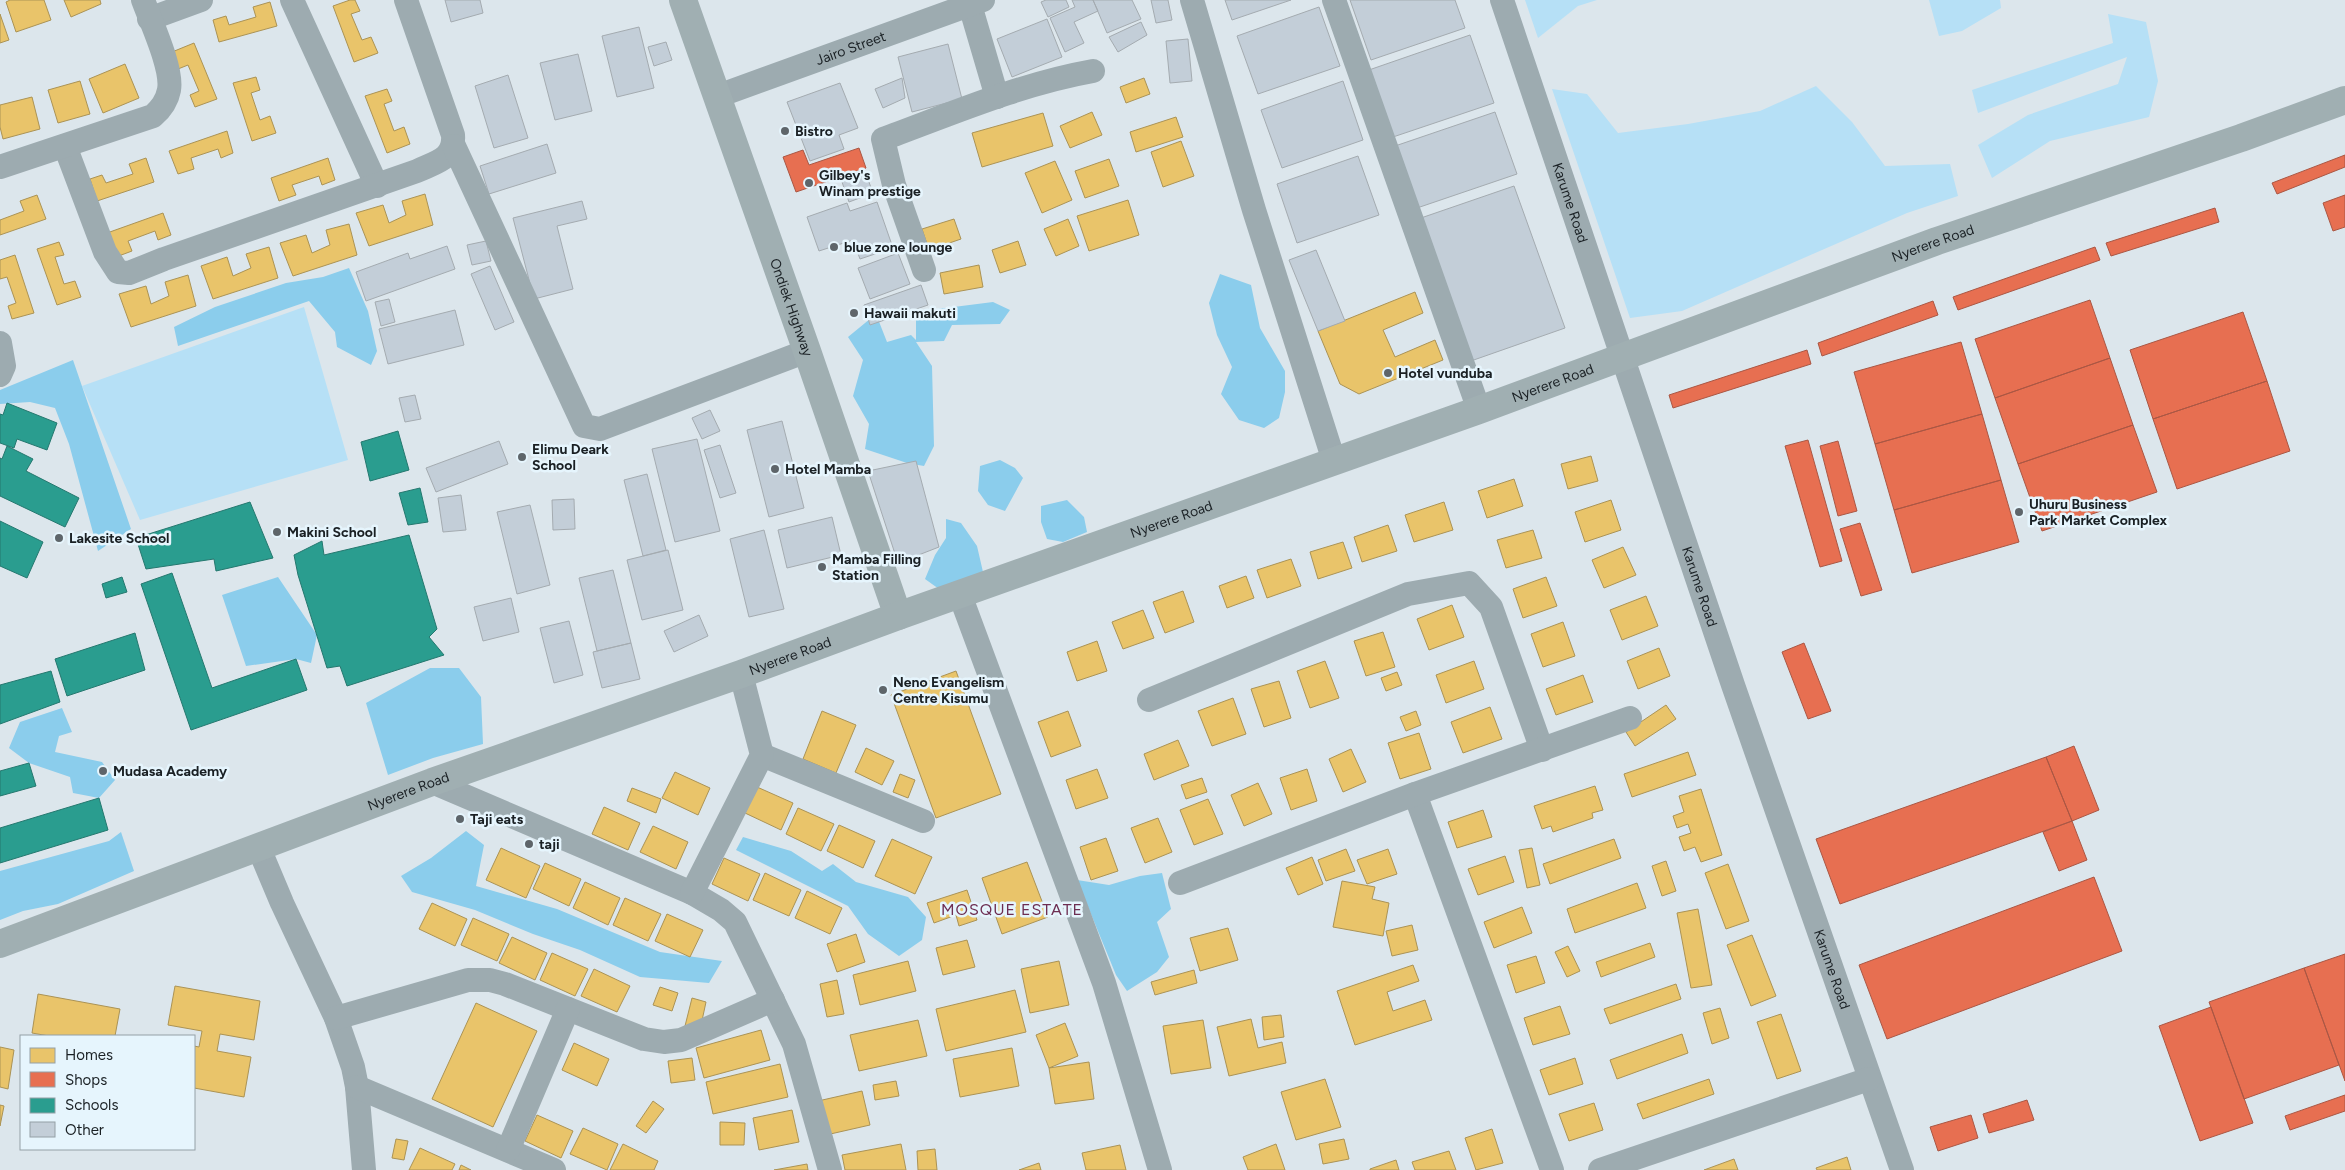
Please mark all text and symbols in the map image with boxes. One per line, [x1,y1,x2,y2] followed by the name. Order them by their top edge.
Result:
[813,28,888,69] street label: Jairo Street
[795,123,833,140] place label: Bistro
[779,125,791,137] marker: Bistro
[1549,161,1591,245] street label: Karume Road
[819,167,921,200] place label: Gilbey's Winam prestige
[803,177,815,189] marker: Gilbey's Winam prestige
[1889,221,1976,266] street label: Nyerere Road
[844,239,953,256] place label: blue zone lounge
[828,241,840,253] marker: blue zone lounge
[766,256,816,359] street label: Ondiek Highway
[864,305,956,322] place label: Hawaii makuti
[848,307,860,319] marker: Hawaii makuti
[1509,360,1596,406] street label: Nyerere Road
[1398,365,1492,382] place label: Hotel vunduba
[1382,367,1394,379] marker: Hotel vunduba
[532,441,609,474] place label: Elimu Deark School
[516,451,528,463] marker: Elimu Deark School
[785,461,871,478] place label: Hotel Mamba
[769,463,781,475] marker: Hotel Mamba
[2029,496,2167,529] place label: Uhuru Business Park Market Complex
[1128,497,1215,542] street label: Nyerere Road
[2013,506,2025,518] marker: Uhuru Business Park Market Complex
[287,524,376,541] place label: Makini School
[271,526,283,538] marker: Makini School
[69,530,170,547] place label: Lakesite School
[53,532,65,544] marker: Lakesite School
[1678,544,1721,629] street label: Karume Road
[832,551,921,584] place label: Mamba Filling Station
[816,561,828,573] marker: Mamba Filling Station
[747,633,834,679] street label: Nyerere Road
[893,674,1004,707] place label: Neno Evangelism Centre Kisumu
[877,684,889,696] marker: Neno Evangelism Centre Kisumu
[113,763,228,780] place label: Mudasa Academy
[97,765,109,777] marker: Mudasa Academy
[365,769,452,814] street label: Nyerere Road
[470,811,524,828] place label: Taji eats
[454,813,466,825] marker: Taji eats
[539,836,560,853] place label: taji
[523,838,535,850] marker: taji
[941,900,1083,919] district label: MOSQUE ESTATE
[1810,927,1853,1012] street label: Karume Road
[20,1035,195,1150] legend
[65,1046,113,1064] text: Homes
[65,1071,107,1089] text: Shops
[65,1096,118,1114] text: Schools
[65,1121,104,1139] text: Other

